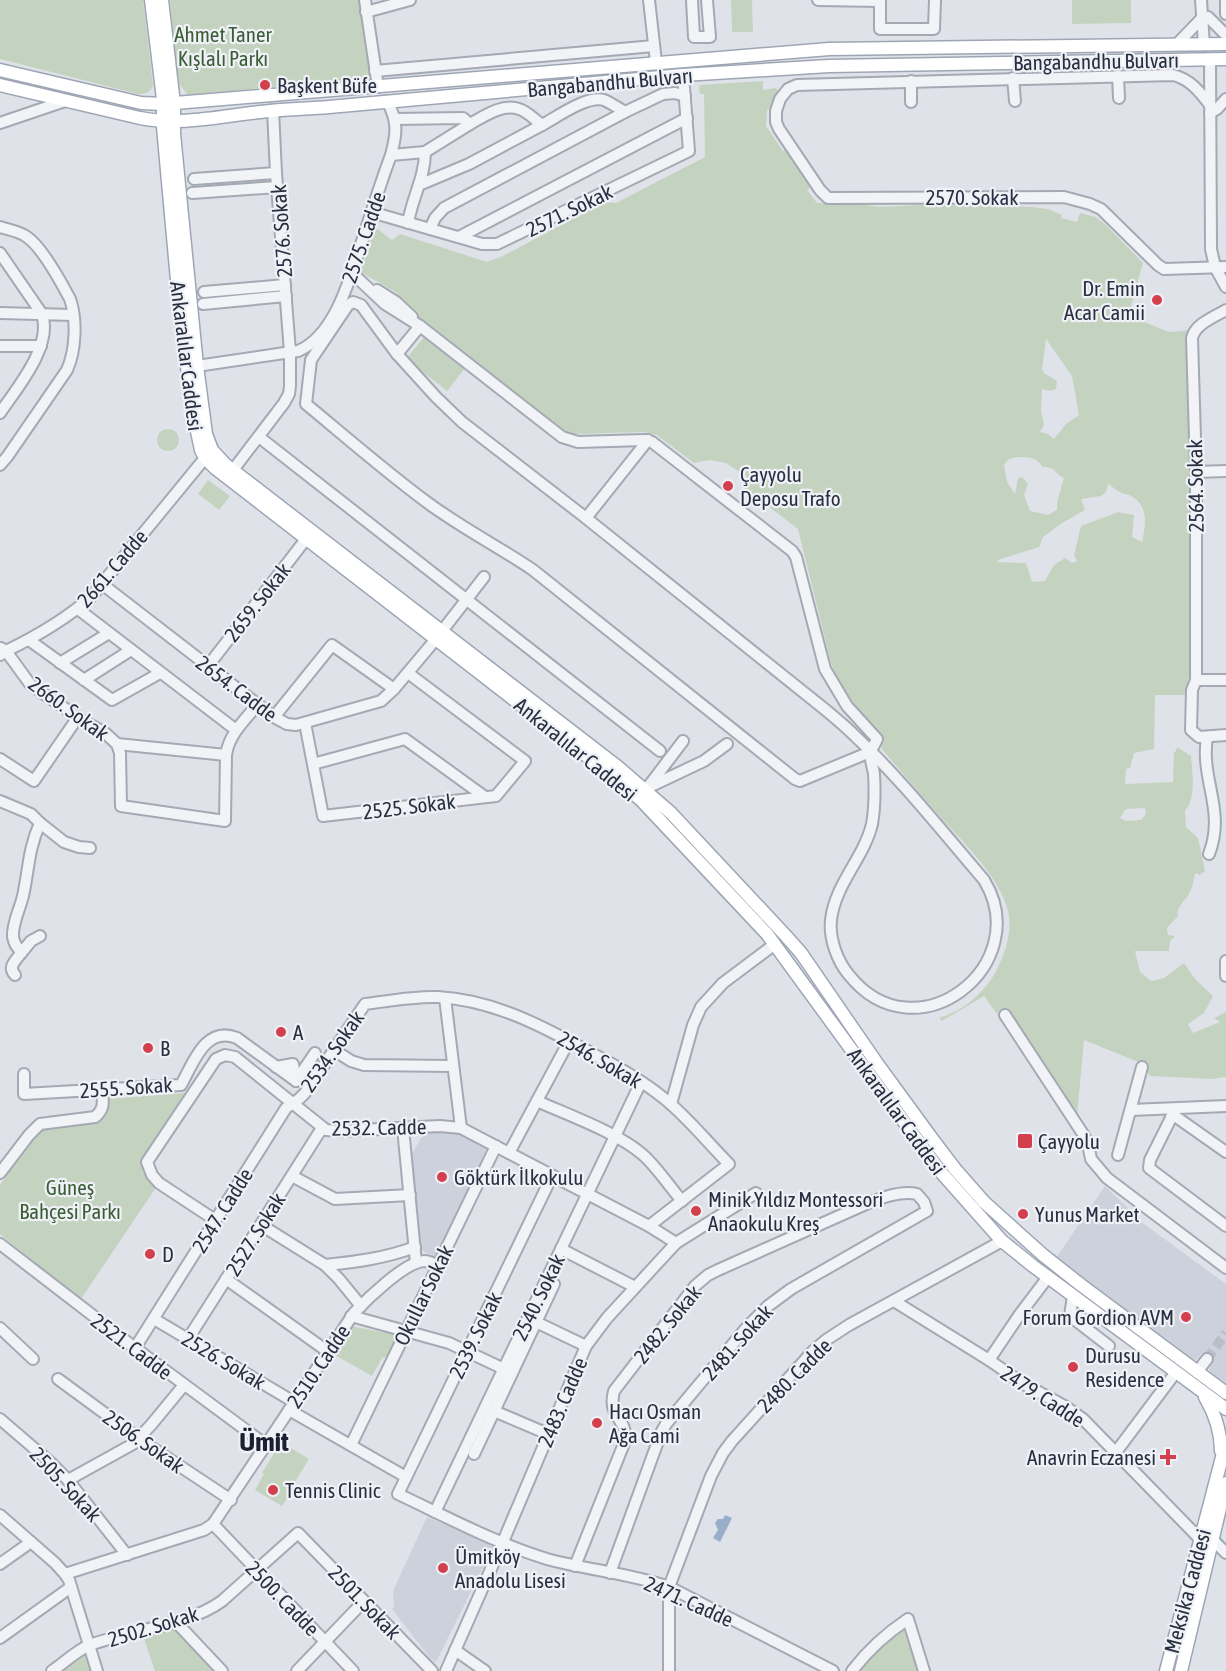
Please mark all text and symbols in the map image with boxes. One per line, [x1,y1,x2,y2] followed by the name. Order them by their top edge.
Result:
[174,22,273,70] park label: Ahmet Taner Kışlalı Parkı
[1013,48,1179,74] street label: Bangabandhu Bulvarı
[526,63,694,101] street label: Bangabandhu Bulvarı
[277,73,377,97] place label: Başkent Büfe
[258,78,272,92] marker: Başkent Büfe
[522,179,616,241] street label: 2571. Sokak
[266,184,296,278] street label: 2576. Sokak
[925,185,1019,209] street label: 2570. Sokak
[336,188,390,286] street label: 2575. Cadde
[1064,276,1145,324] place label: Dr. Emin Acar Camii
[166,280,208,432] street label: Ankaralılar Caddesi
[1150,293,1164,307] marker: Dr. Emin Acar Camii
[1182,439,1208,533] street label: 2564. Sokak
[740,462,841,510] place label: Çayyolu Deposu Trafo
[721,479,735,493] marker: Çayyolu Deposu Trafo
[72,524,152,612] street label: 2661. Cadde
[219,558,295,646] street label: 2659. Sokak
[192,650,282,726] street label: 2654. Cadde
[24,671,114,745] street label: 2660. Sokak
[510,692,642,806] street label: Ankaralılar Caddesi
[361,788,457,824] street label: 2525. Sokak
[295,1006,369,1096] street label: 2534. Sokak
[293,1020,304,1044] place label: A
[274,1025,288,1039] marker: A
[554,1025,646,1093] street label: 2546. Sokak
[160,1036,170,1060] place label: B
[141,1041,155,1055] marker: B
[843,1043,951,1179] street label: Ankaralılar Caddesi
[79,1072,173,1102] street label: 2555. Sokak
[331,1114,427,1140] street label: 2532. Cadde
[1038,1129,1100,1153] place label: Çayyolu
[1016,1132,1034,1150] marker: Çayyolu
[187,1163,257,1257] street label: 2547. Cadde
[454,1165,583,1189] place label: Göktürk İlkokulu
[435,1170,449,1184] marker: Göktürk İlkokulu
[19,1175,121,1223] park label: Güneş Bahçesi Parkı
[708,1187,883,1235] place label: Minik Yıldız Montessori Anaokulu Kreş
[220,1188,290,1280] street label: 2527. Sokak
[1035,1202,1140,1226] place label: Yunus Market
[689,1204,703,1218] marker: Minik Yıldız Montessori Anaokulu Kreş
[1016,1207,1030,1221] marker: Yunus Market
[388,1241,458,1349] street label: Okullar Sokak
[162,1242,174,1266] place label: D
[143,1247,157,1261] marker: D
[507,1250,569,1344] street label: 2540. Sokak
[628,1280,706,1368] street label: 2482. Sokak
[444,1288,506,1382] street label: 2539. Sokak
[697,1299,777,1385] street label: 2481. Sokak
[1023,1305,1174,1329] place label: Forum Gordion AVM
[87,1308,177,1384] street label: 2521. Cadde
[1179,1310,1193,1324] marker: Forum Gordion AVM
[282,1320,354,1412] street label: 2510. Cadde
[178,1326,270,1394] street label: 2526. Sokak
[752,1333,836,1417] street label: 2480. Cadde
[1085,1343,1164,1391] place label: Durusu Residence
[532,1354,592,1450] street label: 2483. Cadde
[997,1360,1089,1432] street label: 2479. Cadde
[1066,1360,1080,1374] marker: Durusu Residence
[609,1399,701,1447] place label: Hacı Osman Ağa Cami
[99,1404,189,1478] street label: 2506. Sokak
[590,1416,604,1430] marker: Hacı Osman Ağa Cami
[239,1426,289,1457] district label: Ümit
[26,1442,106,1526] street label: 2505. Sokak
[1027,1445,1156,1469] place label: Anavrin Eczanesi
[1161,1450,1175,1464] marker: Anavrin Eczanesi
[285,1478,381,1502] place label: Tennis Clinic
[266,1483,280,1497] marker: Tennis Clinic
[1159,1526,1215,1656] street label: Meksika Caddesi
[455,1544,566,1592] place label: Ümitköy Anadolu Lisesi
[241,1556,325,1640] street label: 2500. Cadde
[324,1560,406,1644] street label: 2501. Sokak
[436,1561,450,1575] marker: Ümitköy Anadolu Lisesi
[641,1571,737,1631] street label: 2471. Cadde
[105,1601,201,1651] street label: 2502. Sokak

